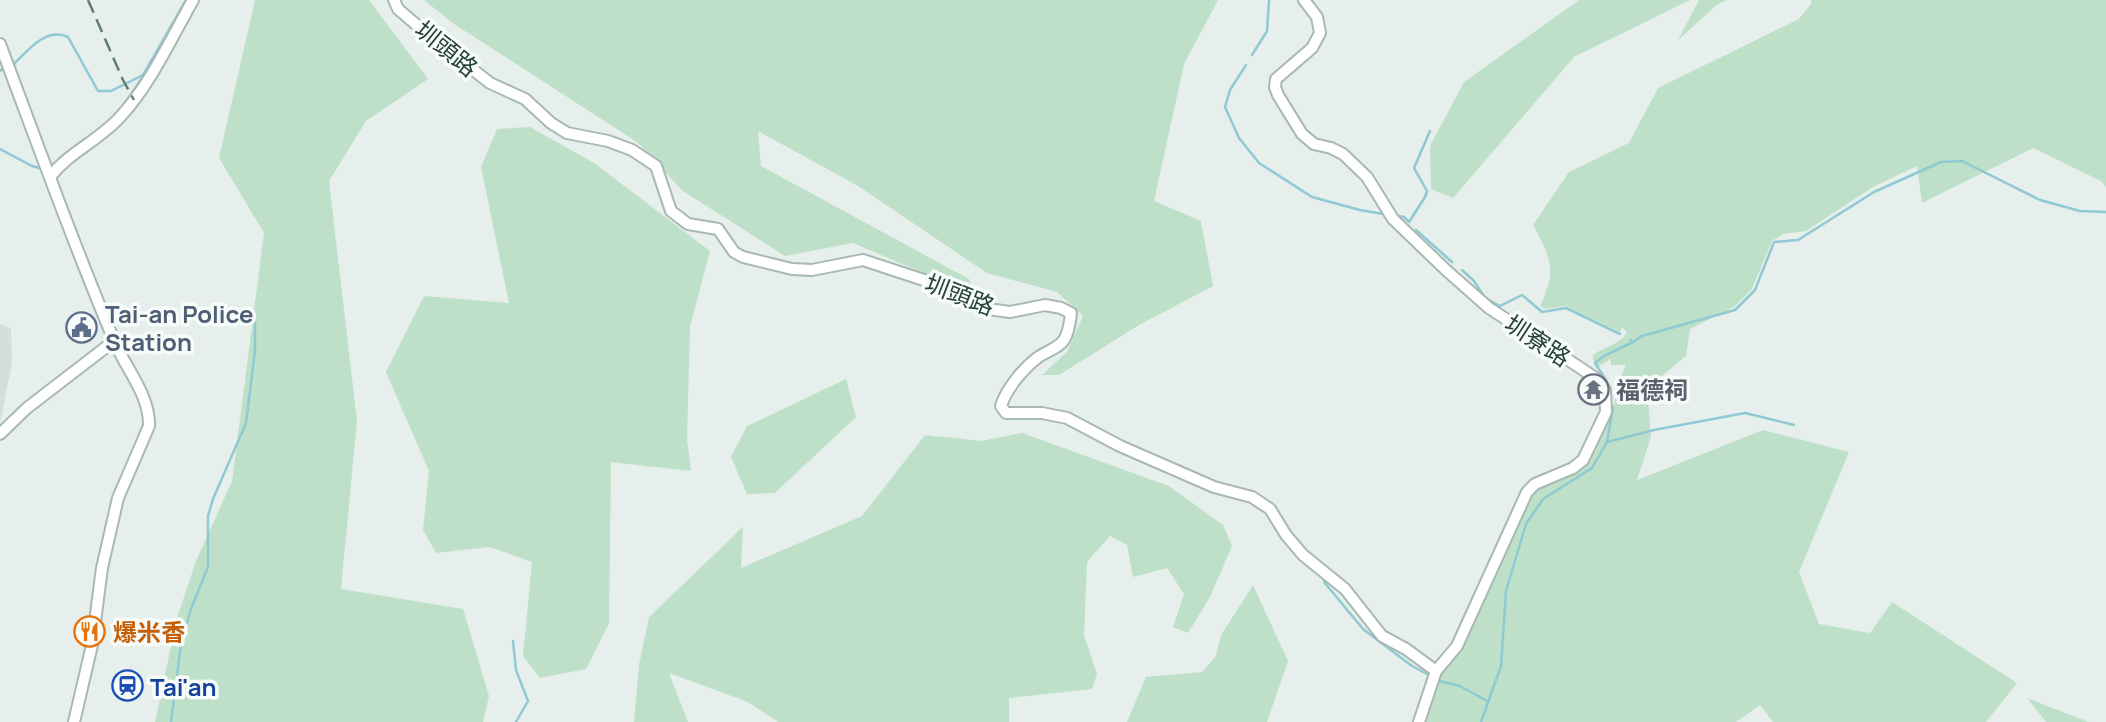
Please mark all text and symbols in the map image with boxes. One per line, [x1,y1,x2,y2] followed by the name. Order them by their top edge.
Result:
[409,13,485,83] street label: 圳頭路
[920,266,1000,322] street label: 圳頭路
[105,297,253,358] place label: Tai-an Police Station
[1499,307,1577,373] street label: 圳寮路
[65,310,99,344] public building icon: Tai-an Police Station
[1576,372,1610,406] temple icon: 福德祠
[1616,373,1688,406] place label: 福德祠
[73,614,107,648] restaurant icon: 爆米香
[113,615,185,648] place label: 爆米香
[110,669,144,703] station icon: Tai'an
[150,670,217,703] place label: Tai'an

